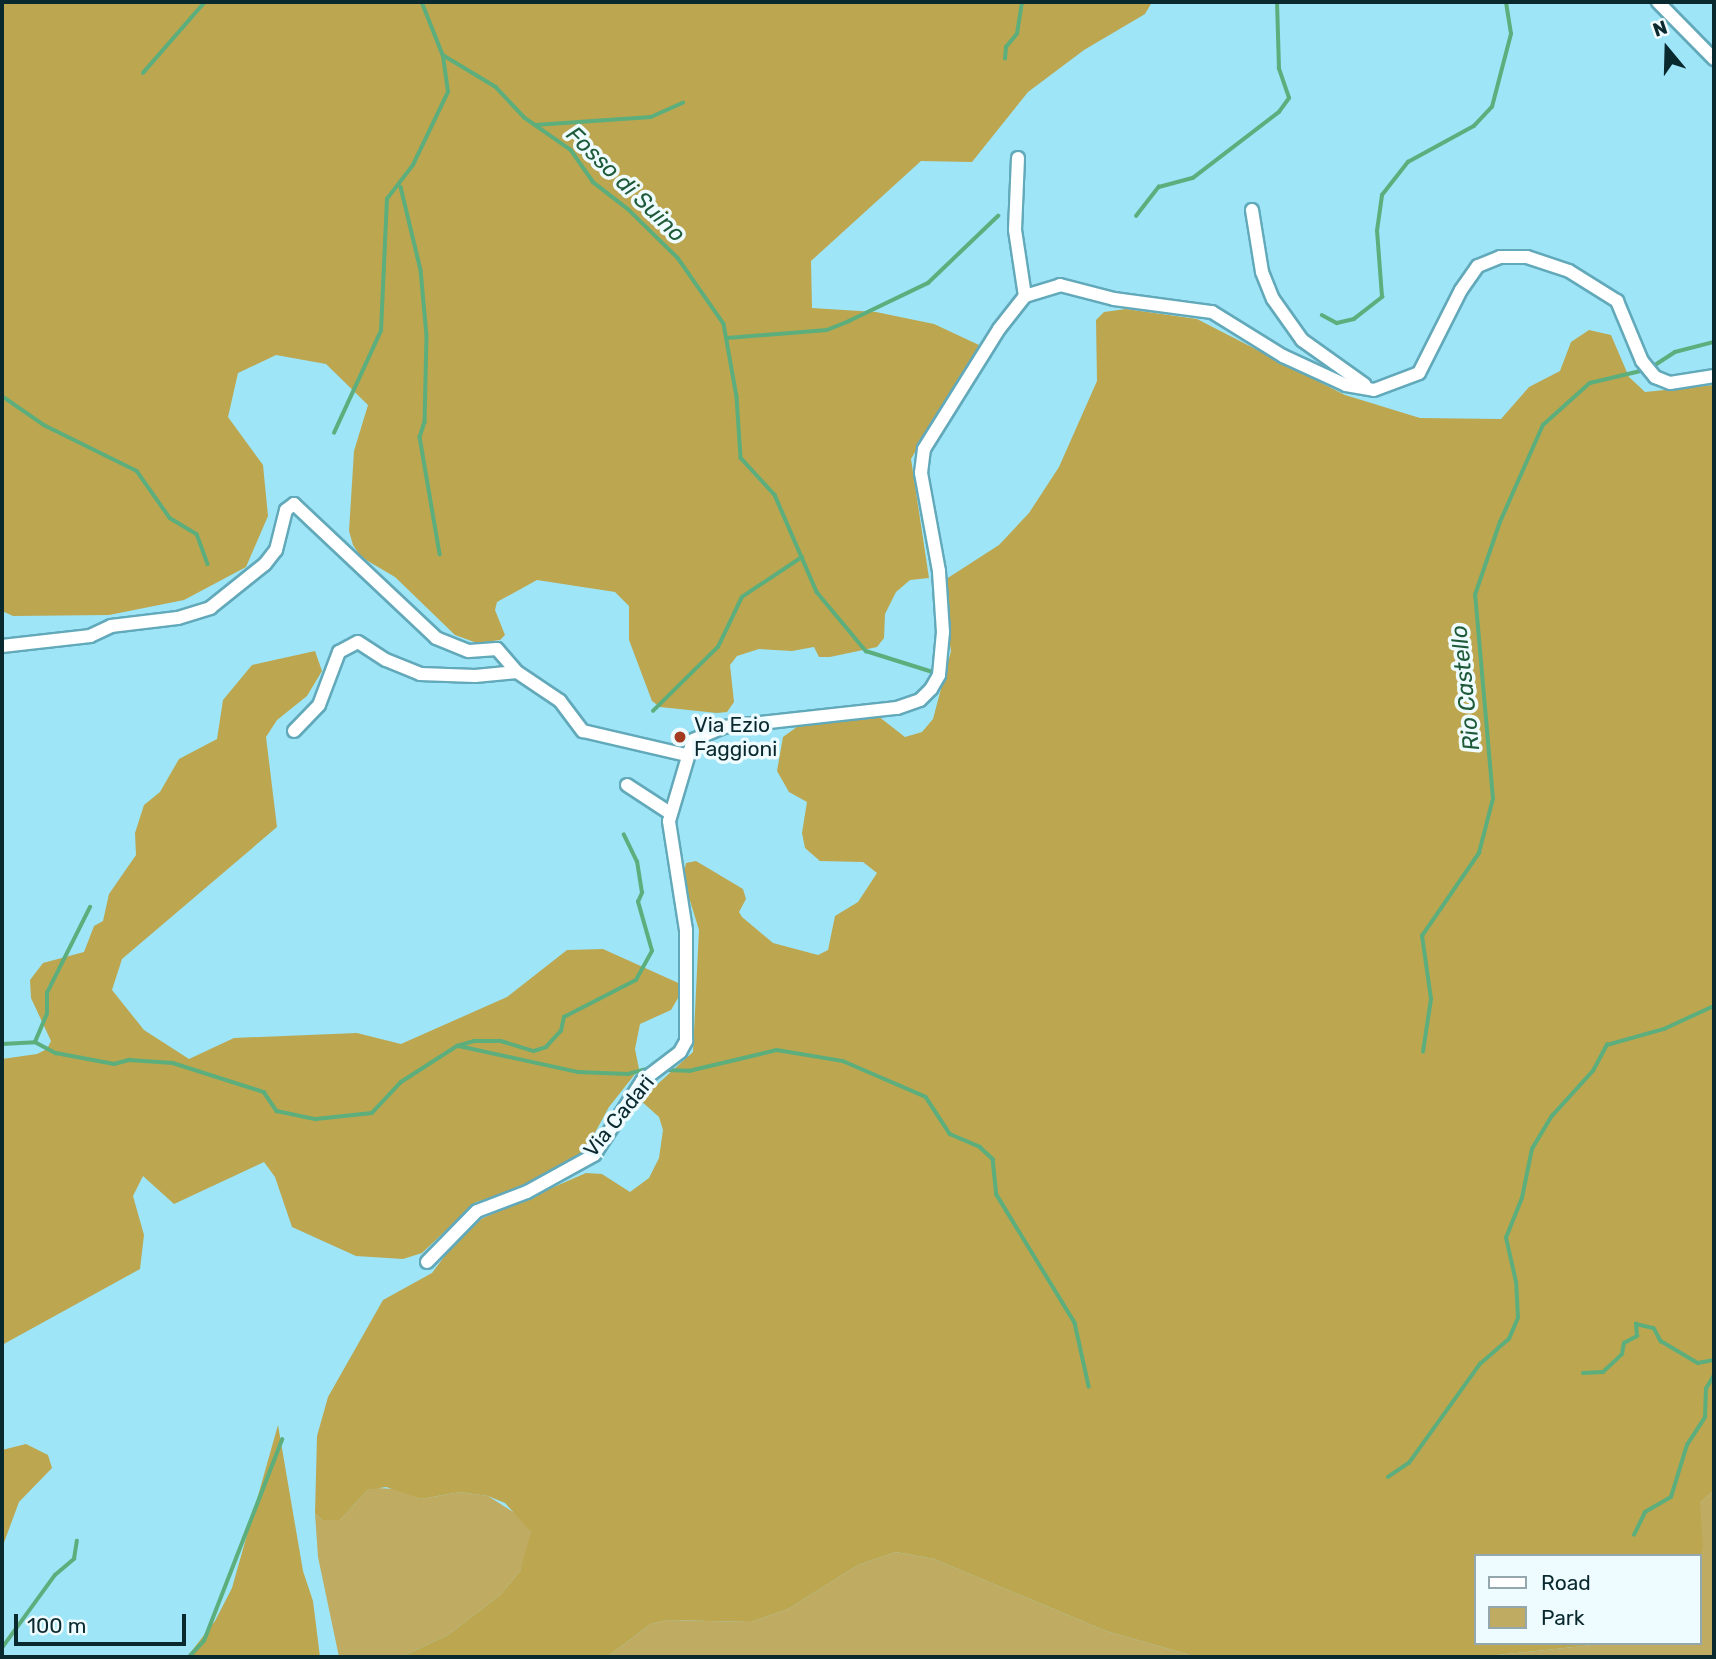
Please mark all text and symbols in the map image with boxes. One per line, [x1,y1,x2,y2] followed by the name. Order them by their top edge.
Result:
[1632,14,1702,84] north arrow
[1650,16,1670,42] text: N
[561,120,691,248] water label: Fosso di Suino
[1445,624,1485,752] water label: Rio Castello
[694,712,777,762] place label: Via Ezio Faggioni
[672,729,688,745] marker: Via Ezio Faggioni
[578,1070,660,1162] street label: Via Cadari
[1474,1554,1702,1645] legend
[1541,1570,1591,1595] text: Road
[18,1600,189,1644] scale bar
[1541,1605,1585,1630] text: Park
[27,1613,86,1638] text: 100 m

